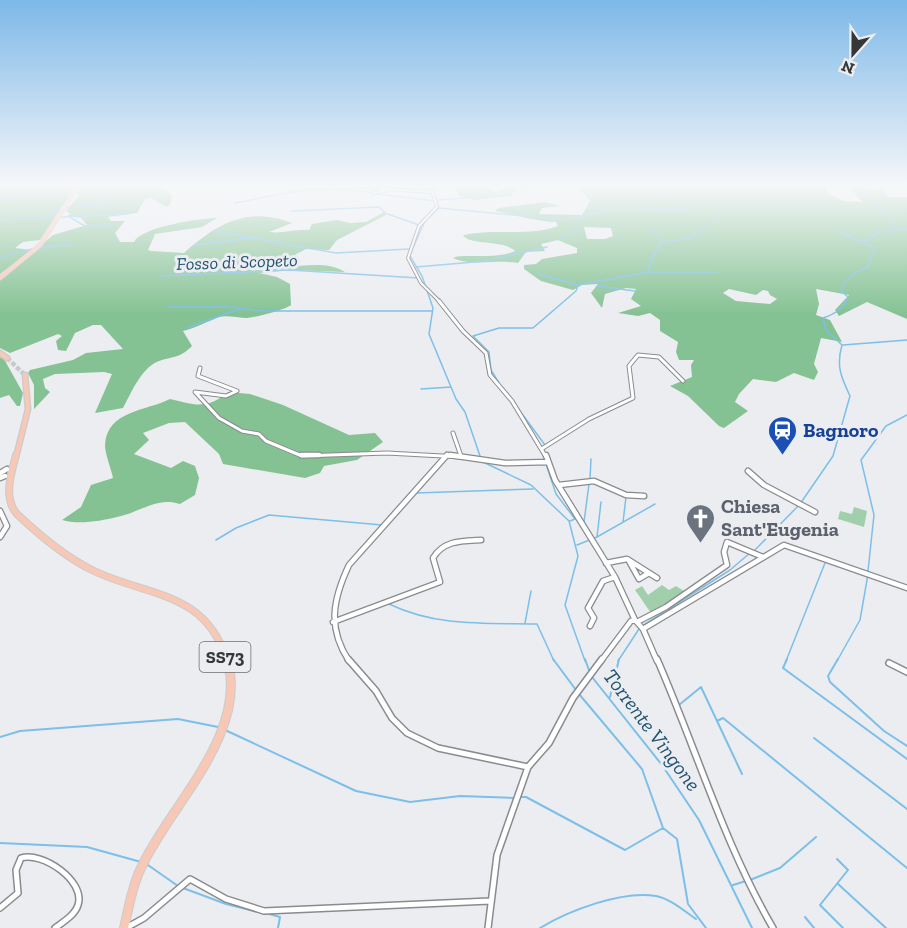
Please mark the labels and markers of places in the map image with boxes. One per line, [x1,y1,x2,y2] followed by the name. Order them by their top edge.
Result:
[766,414,798,456] station icon: Bagnoro
[803,418,879,442] place label: Bagnoro
[721,494,839,541] place label: Chiesa Sant'Eugenia
[684,502,716,544] church icon: Chiesa Sant'Eugenia

